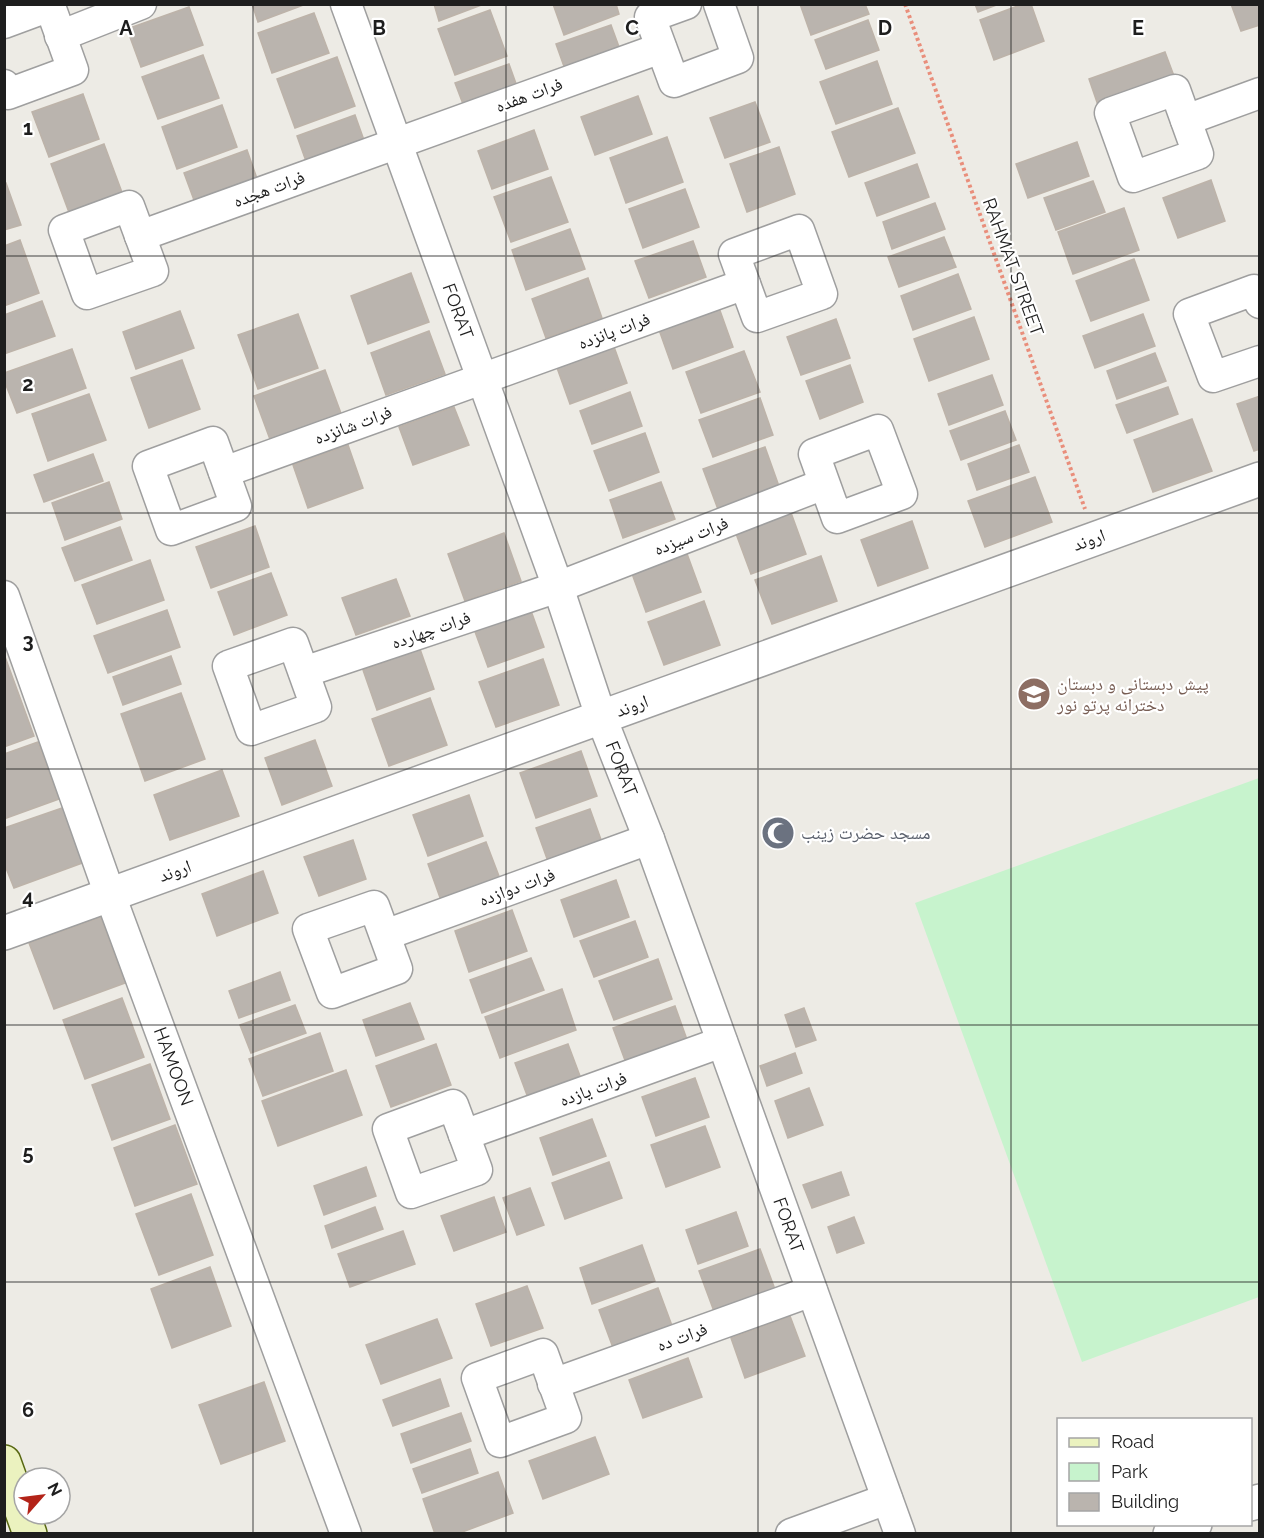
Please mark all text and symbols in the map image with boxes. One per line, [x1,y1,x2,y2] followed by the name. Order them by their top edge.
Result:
[119,16,133,40] text: A
[372,16,386,40] text: B
[625,16,639,40] text: C
[878,16,892,40] text: D
[1132,16,1144,40] text: E
[493,73,565,116] street label: فرات هفده
[23,116,33,140] text: 1
[230,166,308,211] street label: فرات هجده
[979,195,1048,339] street label: RAHMAT STREET
[439,281,478,342] street label: FORAT
[575,308,653,354] street label: فرات پانزده
[22,372,34,396] text: 2
[311,401,394,448] street label: فرات شانزده
[651,512,731,560] street label: فرات سیزده
[1070,524,1108,555] street label: اروند
[389,606,473,654] street label: فرات چهارده
[22,629,34,653] text: 3
[1056,673,1209,716] place label: پیش دبستانی و دبستان دخترانه پرتو نور
[1016,676,1052,712] school or university icon: پیش دبستانی و دبستان دخترانه پرتو نور
[613,690,651,721] street label: اروند
[602,738,642,799] street label: FORAT
[760,815,796,851] mosque icon: مسجد حضرت زینب
[801,822,931,844] place label: مسجد حضرت زینب
[156,855,194,886] street label: اروند
[476,863,558,910] street label: فرات دوازده
[22,885,34,909] text: 4
[150,1024,198,1108] street label: HAMOON
[556,1067,629,1111] street label: فرات یازده
[22,1141,34,1165] text: 5
[769,1194,809,1256] street label: FORAT
[654,1318,710,1355] street label: فرات ده
[22,1398,34,1422] text: 6
[1057,1418,1252,1526] legend
[1111,1431,1154,1452] text: Road
[1111,1461,1148,1482] text: Park
[12,1466,72,1526] north arrow
[44,1479,66,1499] text: N
[1111,1491,1179,1512] text: Building

